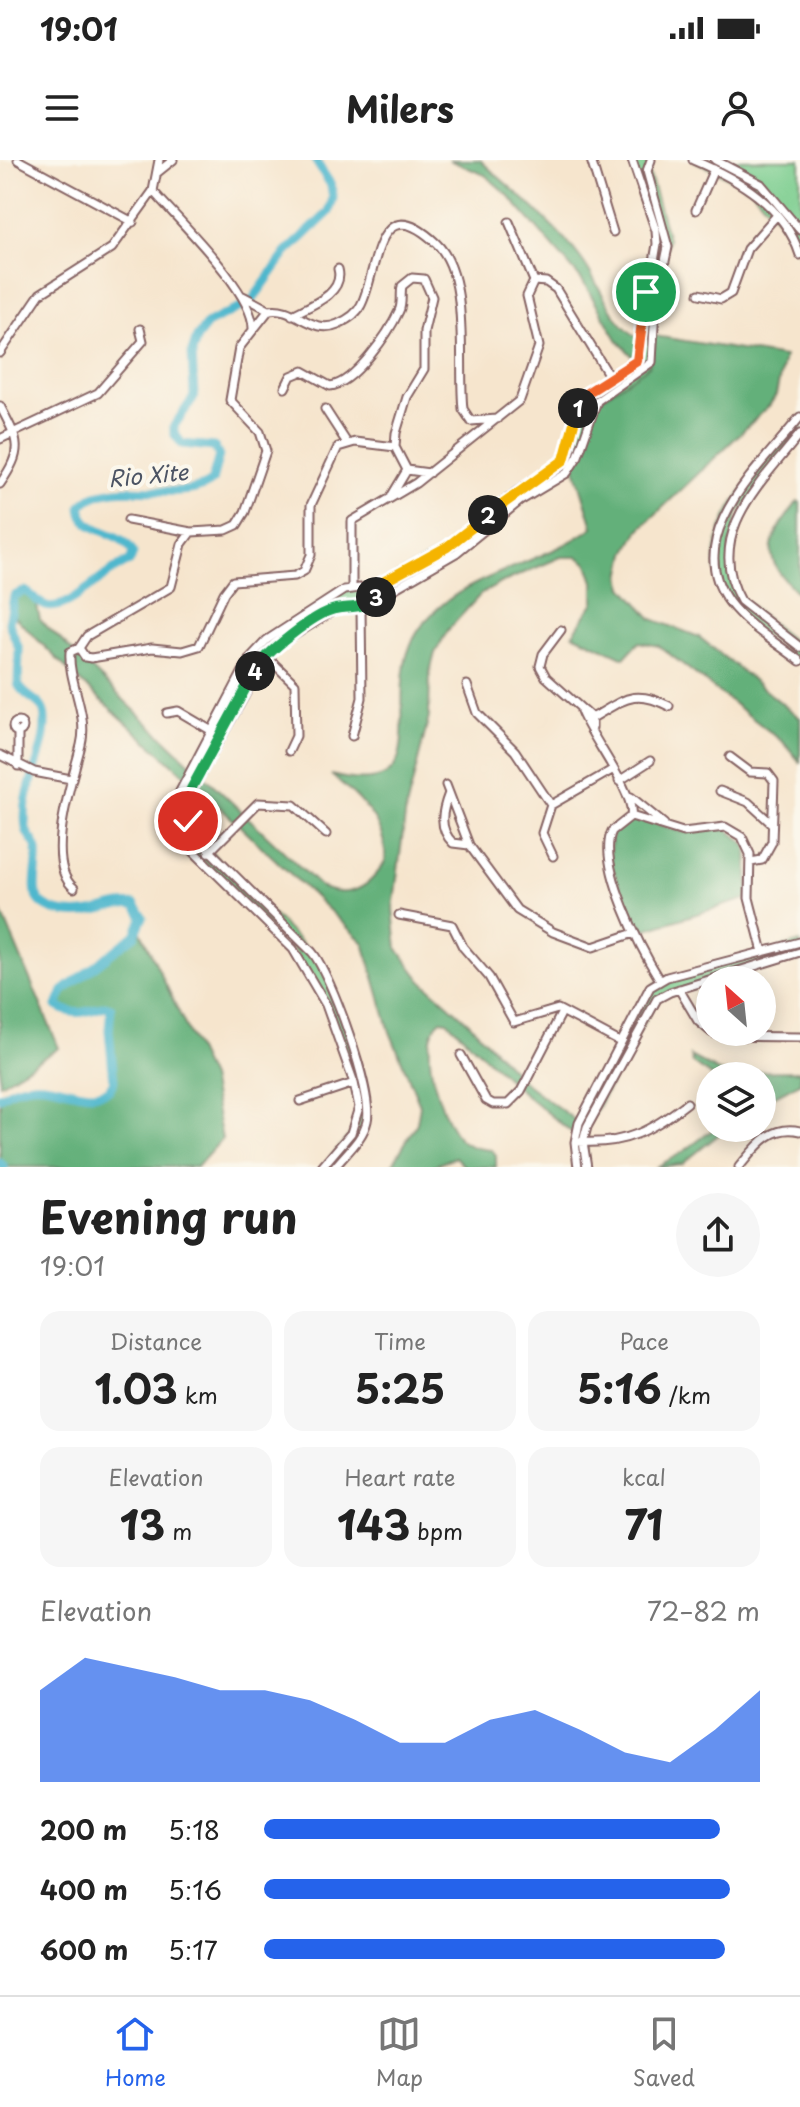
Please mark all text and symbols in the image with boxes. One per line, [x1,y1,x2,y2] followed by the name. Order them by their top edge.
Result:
[40,6,118,51] text: 19:01
[346,81,454,135] text: Milers
[40,86,84,130] icon: menu
[716,86,760,130] icon: person
[612,258,680,326] pin
[624,270,668,314] icon: arrive
[558,388,598,428] pin: 1
[573,391,583,424] text: 1
[107,454,191,494] water label: Rio Xite
[468,495,508,535] pin: 2
[480,498,496,531] text: 2
[356,577,396,617] pin: 3
[369,580,383,613] text: 3
[235,651,275,691] pin: 4
[248,654,262,687] text: 4
[154,787,222,855] pin
[166,799,210,843] icon: check
[696,966,776,1046] north arrow
[696,966,776,1142] map controls
[696,1062,776,1142] button: layers
[40,1183,298,1249] text: Evening run
[676,1193,760,1277] button: share
[40,1246,105,1285] text: 19:01
[110,1324,202,1357] text: Distance
[374,1324,426,1357] text: Time
[619,1324,669,1357] text: Pace
[94,1357,178,1418] text: 1.03
[355,1357,445,1418] text: 5:25
[577,1357,662,1418] text: 5:16
[178,1378,218,1411] text: km
[662,1378,711,1411] text: /km
[109,1460,203,1493] text: Elevation
[344,1460,456,1493] text: Heart rate
[622,1460,666,1493] text: kcal
[120,1493,165,1554] text: 13
[337,1493,410,1554] text: 143
[625,1493,663,1554] text: 71
[165,1514,192,1547] text: m
[410,1514,463,1547] text: bpm
[40,1591,152,1630] text: Elevation
[647,1591,760,1630] text: 72–82 m
[40,1810,127,1849] text: 200 m
[168,1810,220,1849] text: 5:18
[40,1870,128,1909] text: 400 m
[168,1870,222,1909] text: 5:16
[40,1930,128,1969] text: 600 m
[168,1930,218,1969] text: 5:17
[105,2012,166,2093] tab: Home
[376,2012,423,2093] tab: Map
[633,2012,695,2093] tab: Saved

